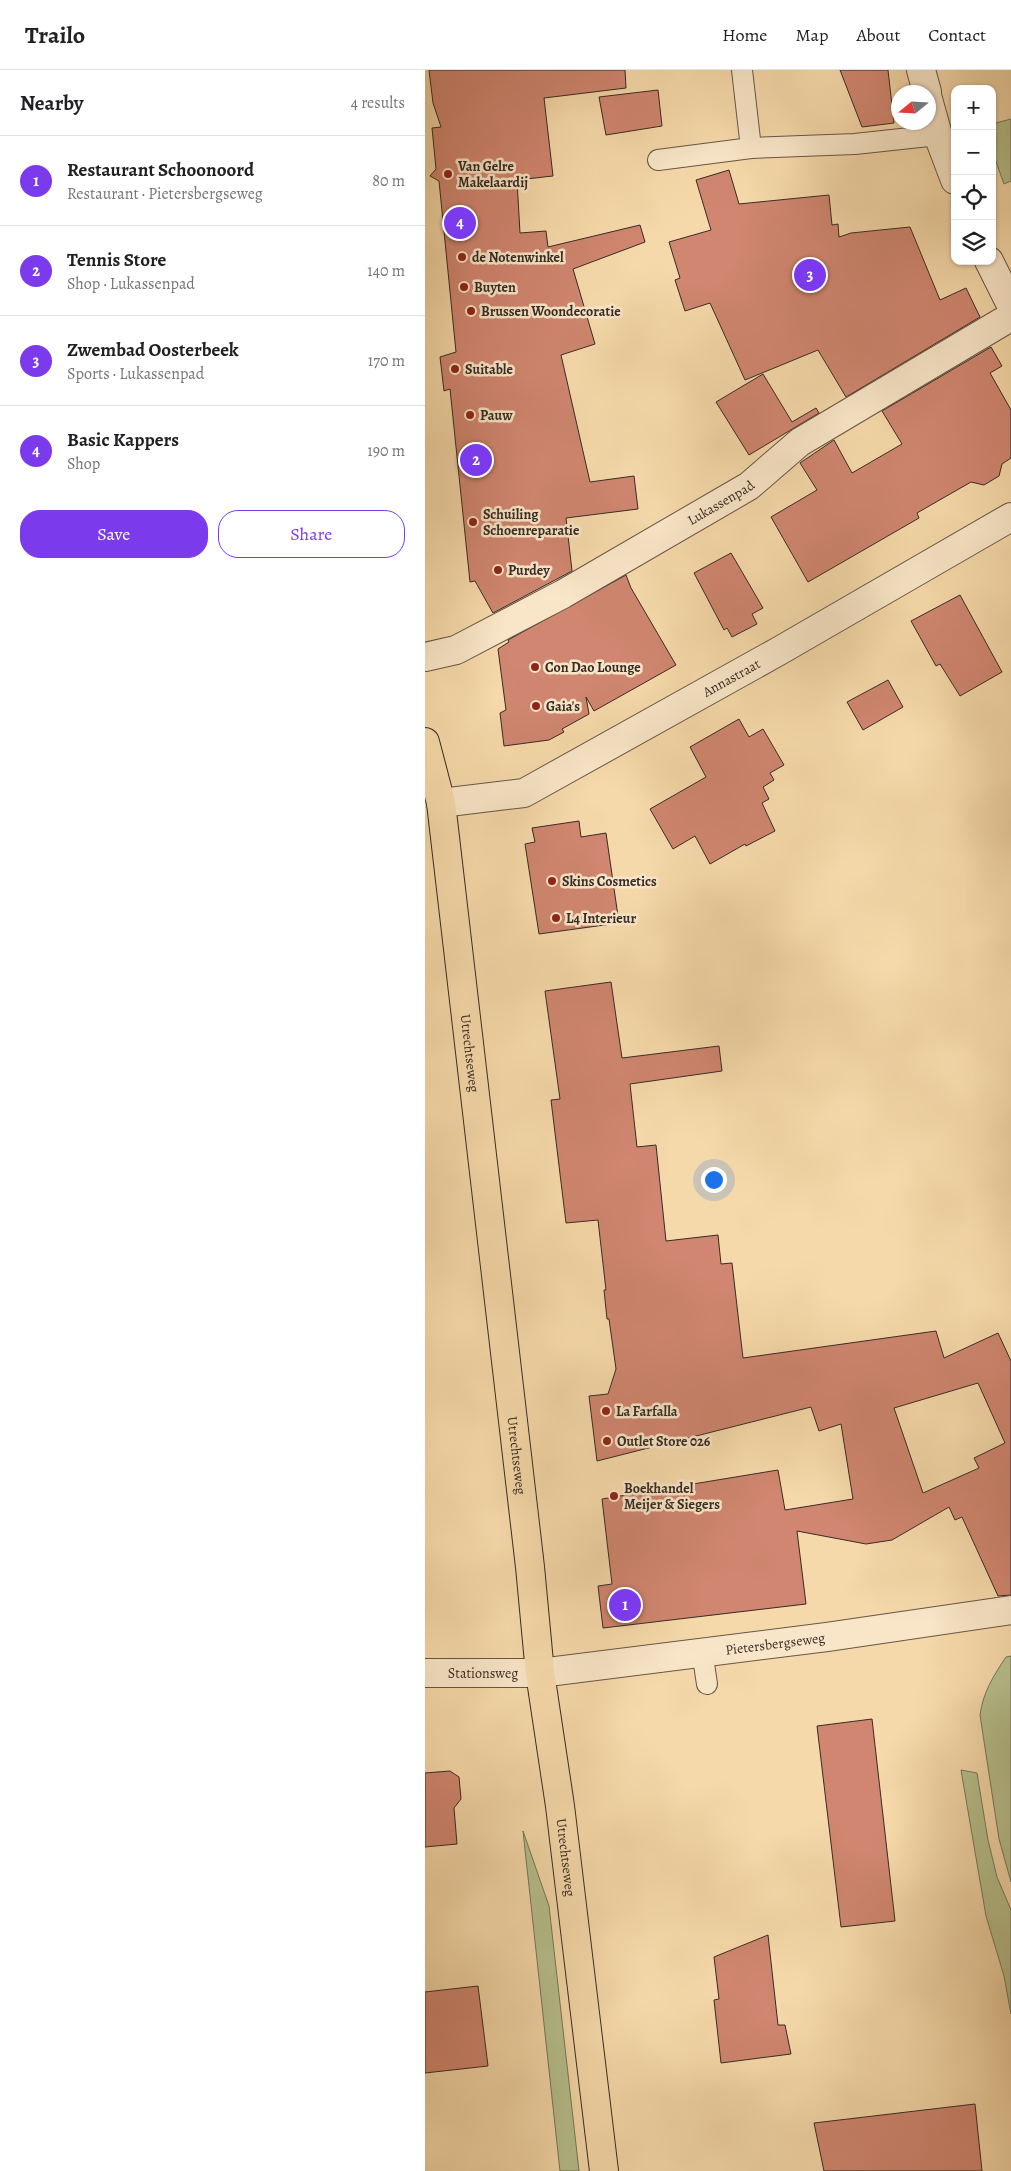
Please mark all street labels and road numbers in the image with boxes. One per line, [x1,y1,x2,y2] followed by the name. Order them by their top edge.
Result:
[684,475,759,529] street label: Lukassenpad
[698,654,764,702] street label: Annastraat
[456,1013,484,1093] street label: Utrechtseweg
[503,1415,531,1496] street label: Utrechtseweg
[724,1628,826,1659] street label: Pietersbergseweg
[448,1664,518,1683] street label: Stationsweg
[552,1817,580,1898] street label: Utrechtseweg

